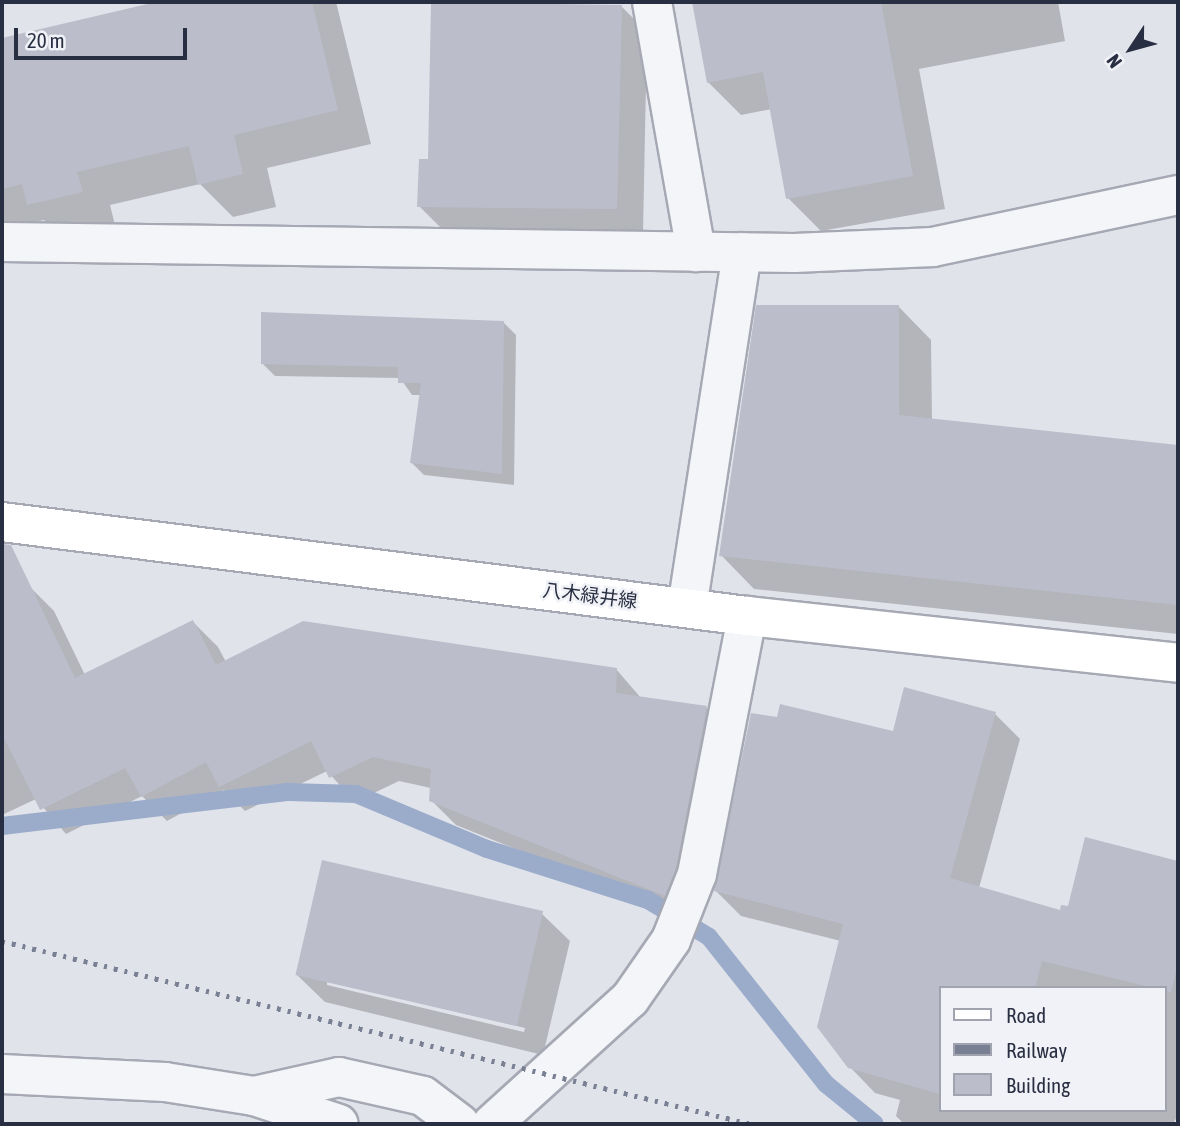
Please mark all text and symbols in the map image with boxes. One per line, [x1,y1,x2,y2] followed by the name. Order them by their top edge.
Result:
[18,14,191,58] scale bar
[1096,14,1166,84] north arrow
[27,28,65,52] text: 20 m
[1102,50,1126,72] text: N
[541,579,639,613] street label: 八木緑井線
[939,986,1166,1112] legend
[1006,1003,1046,1027] text: Road
[1006,1038,1067,1062] text: Railway
[1006,1073,1070,1097] text: Building

